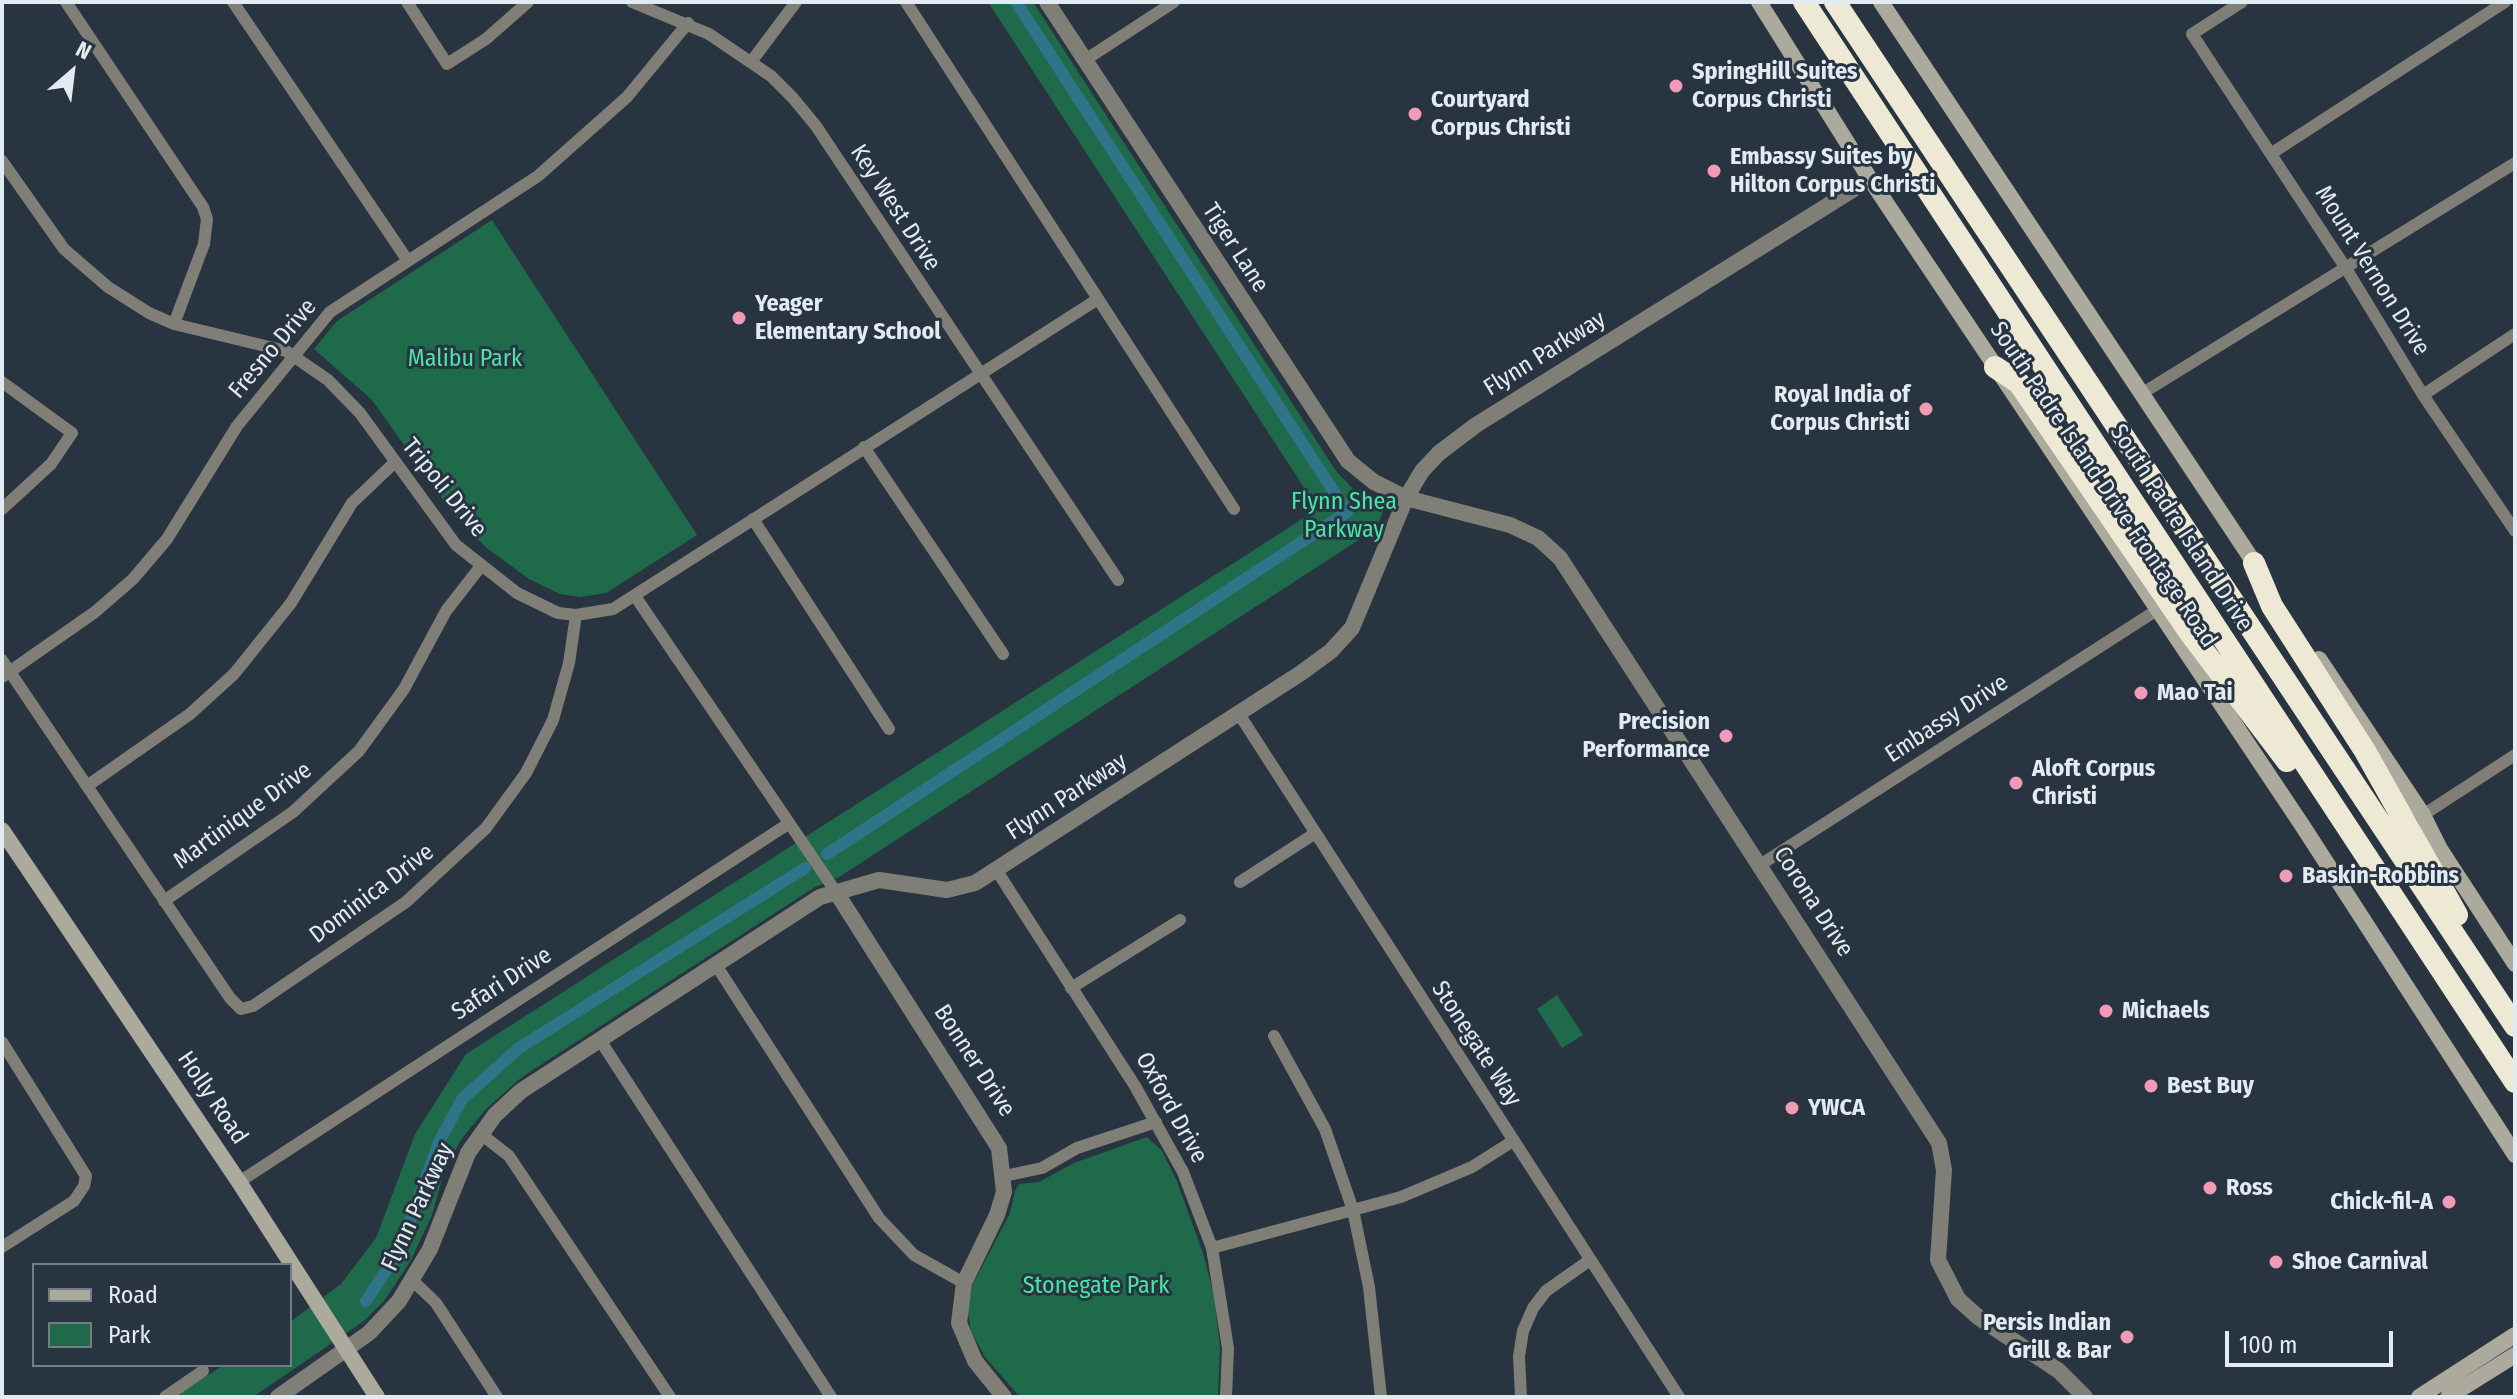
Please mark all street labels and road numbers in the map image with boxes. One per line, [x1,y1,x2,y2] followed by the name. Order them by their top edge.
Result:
[844,140,946,276] street label: Key West Drive
[2308,181,2436,361] street label: Mount Vernon Drive
[1196,198,1274,298] street label: Tiger Lane
[223,293,323,405] street label: Fresno Drive
[1479,305,1611,403] street label: Flynn Parkway
[1983,317,2223,653] street label: South Padre Island Drive Frontage Road
[2103,419,2259,637] street label: South Padre Island Drive
[395,433,493,543] street label: Tripoli Drive
[1880,669,2014,769] street label: Embassy Drive
[1001,747,1133,847] street label: Flynn Parkway
[168,756,318,876] street label: Martinique Drive
[304,838,440,950] street label: Dominica Drive
[1767,842,1859,962] street label: Corona Drive
[447,941,557,1027] street label: Safari Drive
[1425,976,1527,1112] street label: Stonegate Way
[927,1000,1021,1122] street label: Bonner Drive
[171,1046,253,1150] street label: Holly Road
[1129,1048,1213,1168] street label: Oxford Drive
[376,1138,460,1276] street label: Flynn Parkway

